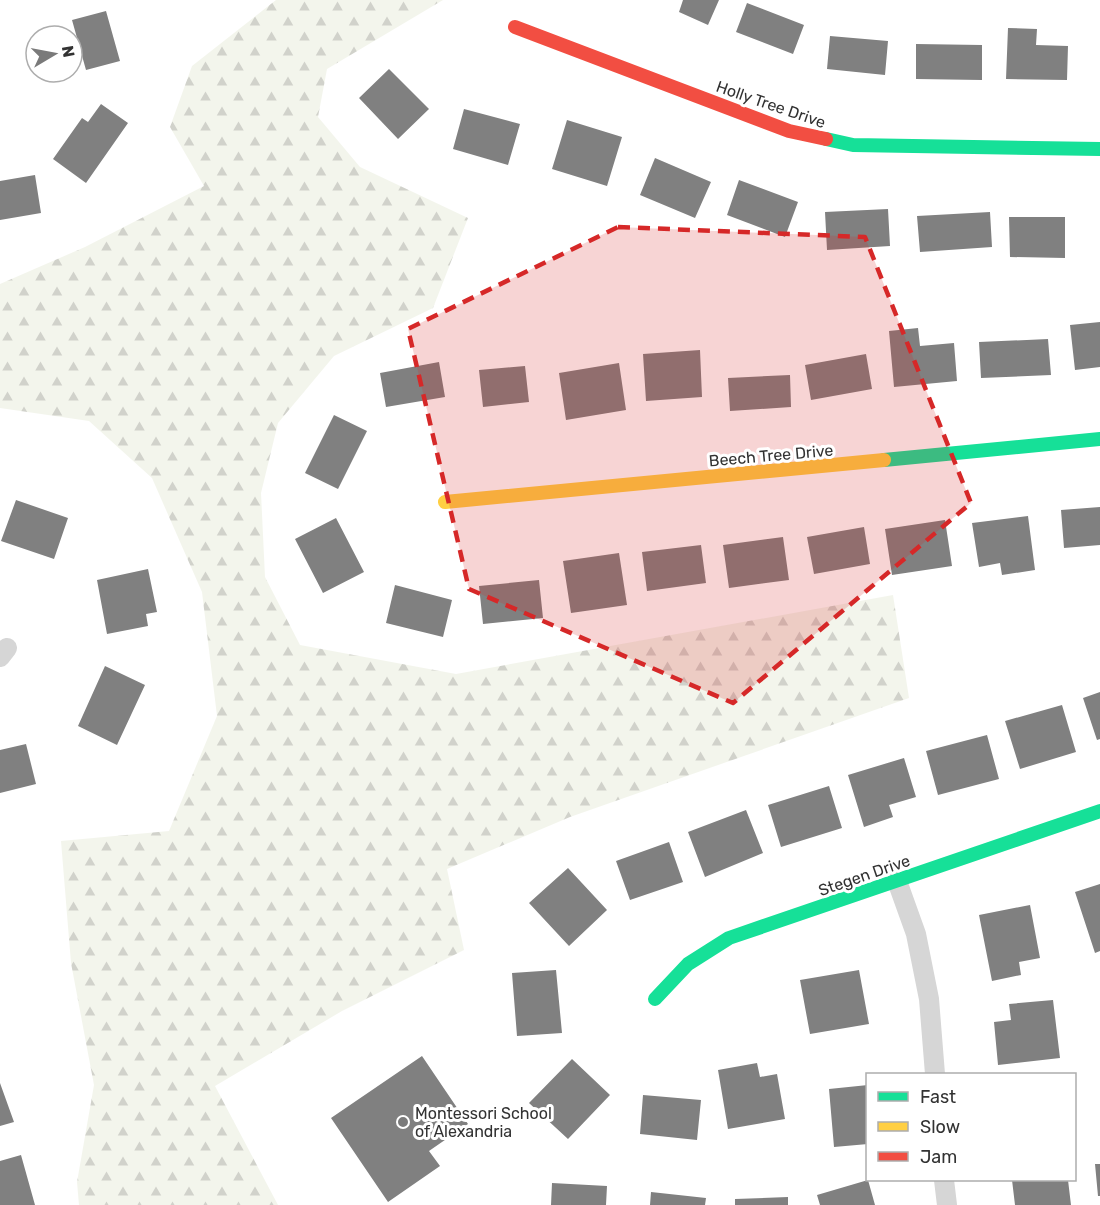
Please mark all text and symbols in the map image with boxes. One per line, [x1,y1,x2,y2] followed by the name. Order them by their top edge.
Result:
[24,24,84,84] north arrow
[58,44,79,59] text: N
[714,77,828,132] street label: Holly Tree Drive
[708,441,834,470] street label: Beech Tree Drive
[816,851,913,900] street label: Stegen Drive
[866,1073,1076,1181] legend
[920,1086,956,1108] text: Fast
[415,1104,552,1141] place label: Montessori School of Alexandria
[396,1115,410,1129] marker: Montessori School of Alexandria
[920,1116,960,1138] text: Slow
[920,1146,957,1168] text: Jam

